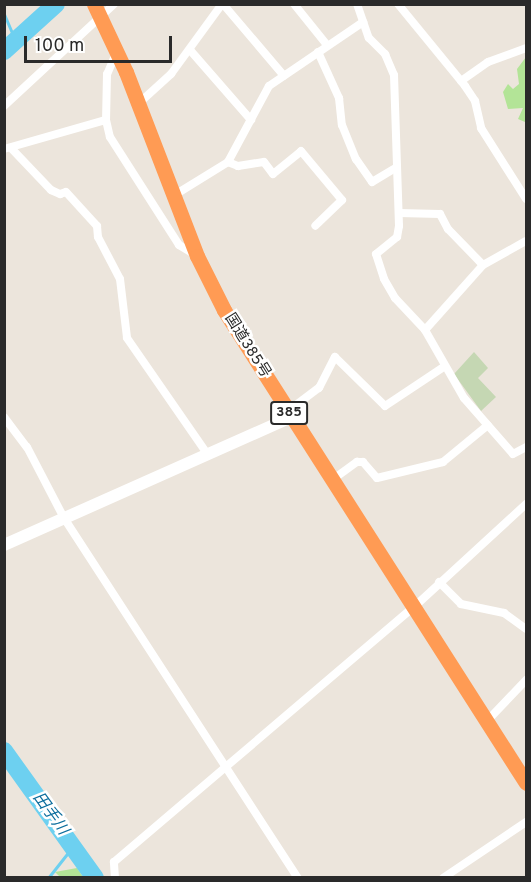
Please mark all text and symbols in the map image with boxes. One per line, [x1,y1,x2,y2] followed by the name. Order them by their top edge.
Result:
[27,24,176,62] scale bar
[35,35,84,58] text: 100 m
[220,310,274,382] street label: 国道385号
[270,402,308,424] road number: 385
[28,789,72,839] water label: 田手川

